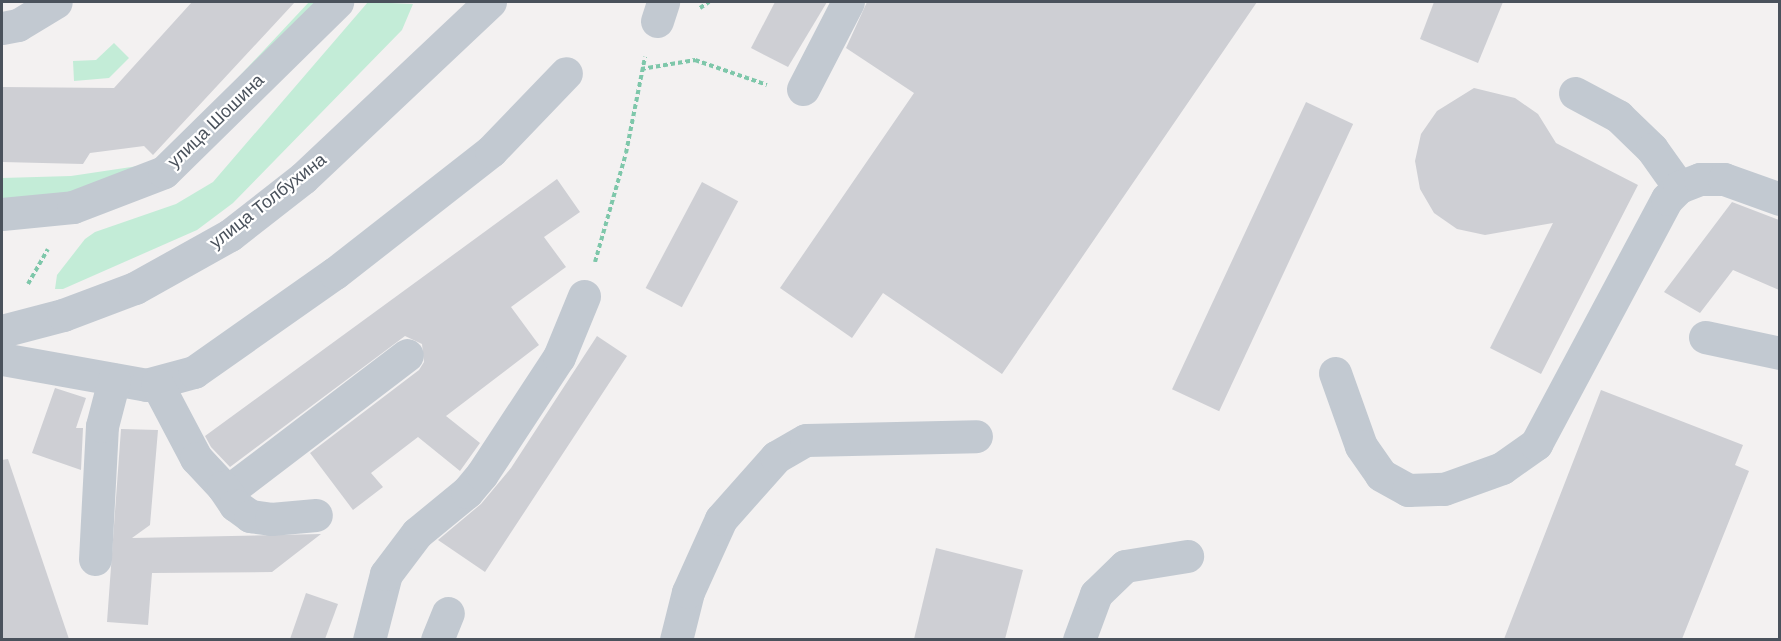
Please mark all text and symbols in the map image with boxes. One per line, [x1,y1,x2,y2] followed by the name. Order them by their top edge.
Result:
[163,70,269,172] street label: улица Шошина
[205,149,331,253] street label: улица Толбухина

